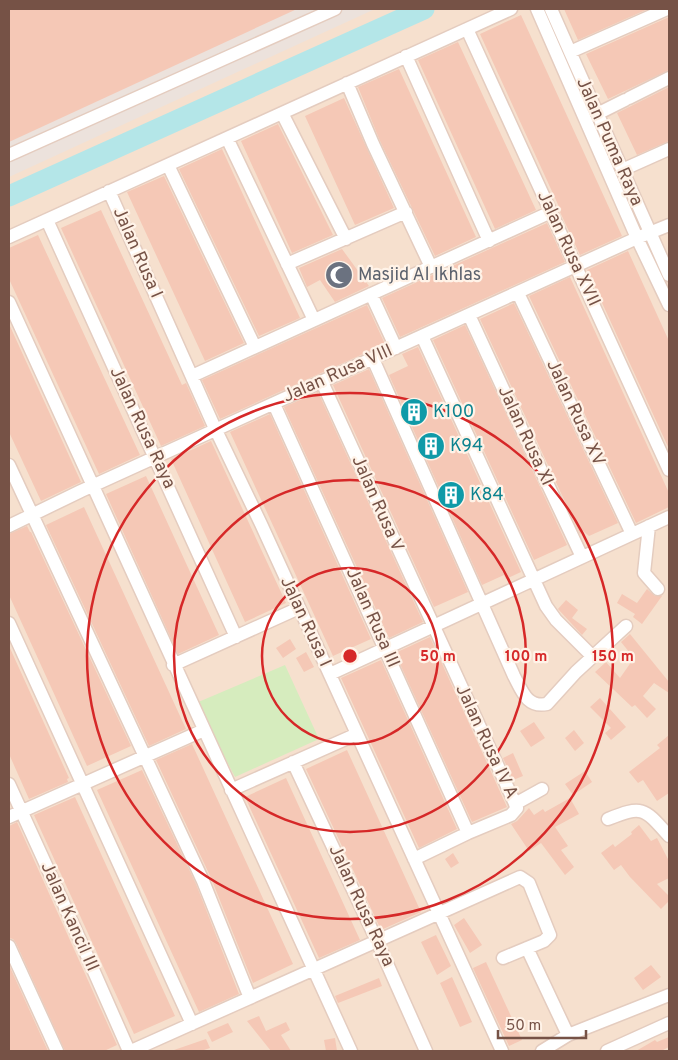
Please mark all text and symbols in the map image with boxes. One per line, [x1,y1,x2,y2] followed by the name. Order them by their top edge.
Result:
[570,74,648,210] street label: Jalan Puma Raya
[531,188,605,310] street label: Jalan Rusa XVII
[107,204,167,302] street label: Jalan Rusa I
[324,260,354,290] mosque icon: Masjid Al Ikhlas
[358,264,481,287] place label: Masjid Al Ikhlas
[279,339,397,409] street label: Jalan Rusa VIII
[540,356,610,470] street label: Jalan Rusa XV
[104,363,180,493] street label: Jalan Rusa Raya
[492,382,558,490] street label: Jalan Rusa XI
[399,397,429,427] building icon: K100
[433,401,474,424] place label: K100
[416,431,446,461] building icon: K94
[450,435,483,458] place label: K94
[346,452,408,556] street label: Jalan Rusa V
[436,480,466,510] building icon: K84
[470,484,504,507] place label: K84
[340,564,404,672] street label: Jalan Rusa III
[274,573,336,671] street label: Jalan Rusa I
[341,647,359,665] centre of rings
[420,648,456,667] text: 50 m
[505,648,547,667] text: 100 m
[592,648,634,667] text: 150 m
[449,681,523,803] street label: Jalan Rusa IV A
[323,841,399,971] street label: Jalan Rusa Raya
[35,859,103,975] street label: Jalan Kancil III
[498,1008,586,1040] scale bar
[506,1017,541,1036] text: 50 m

